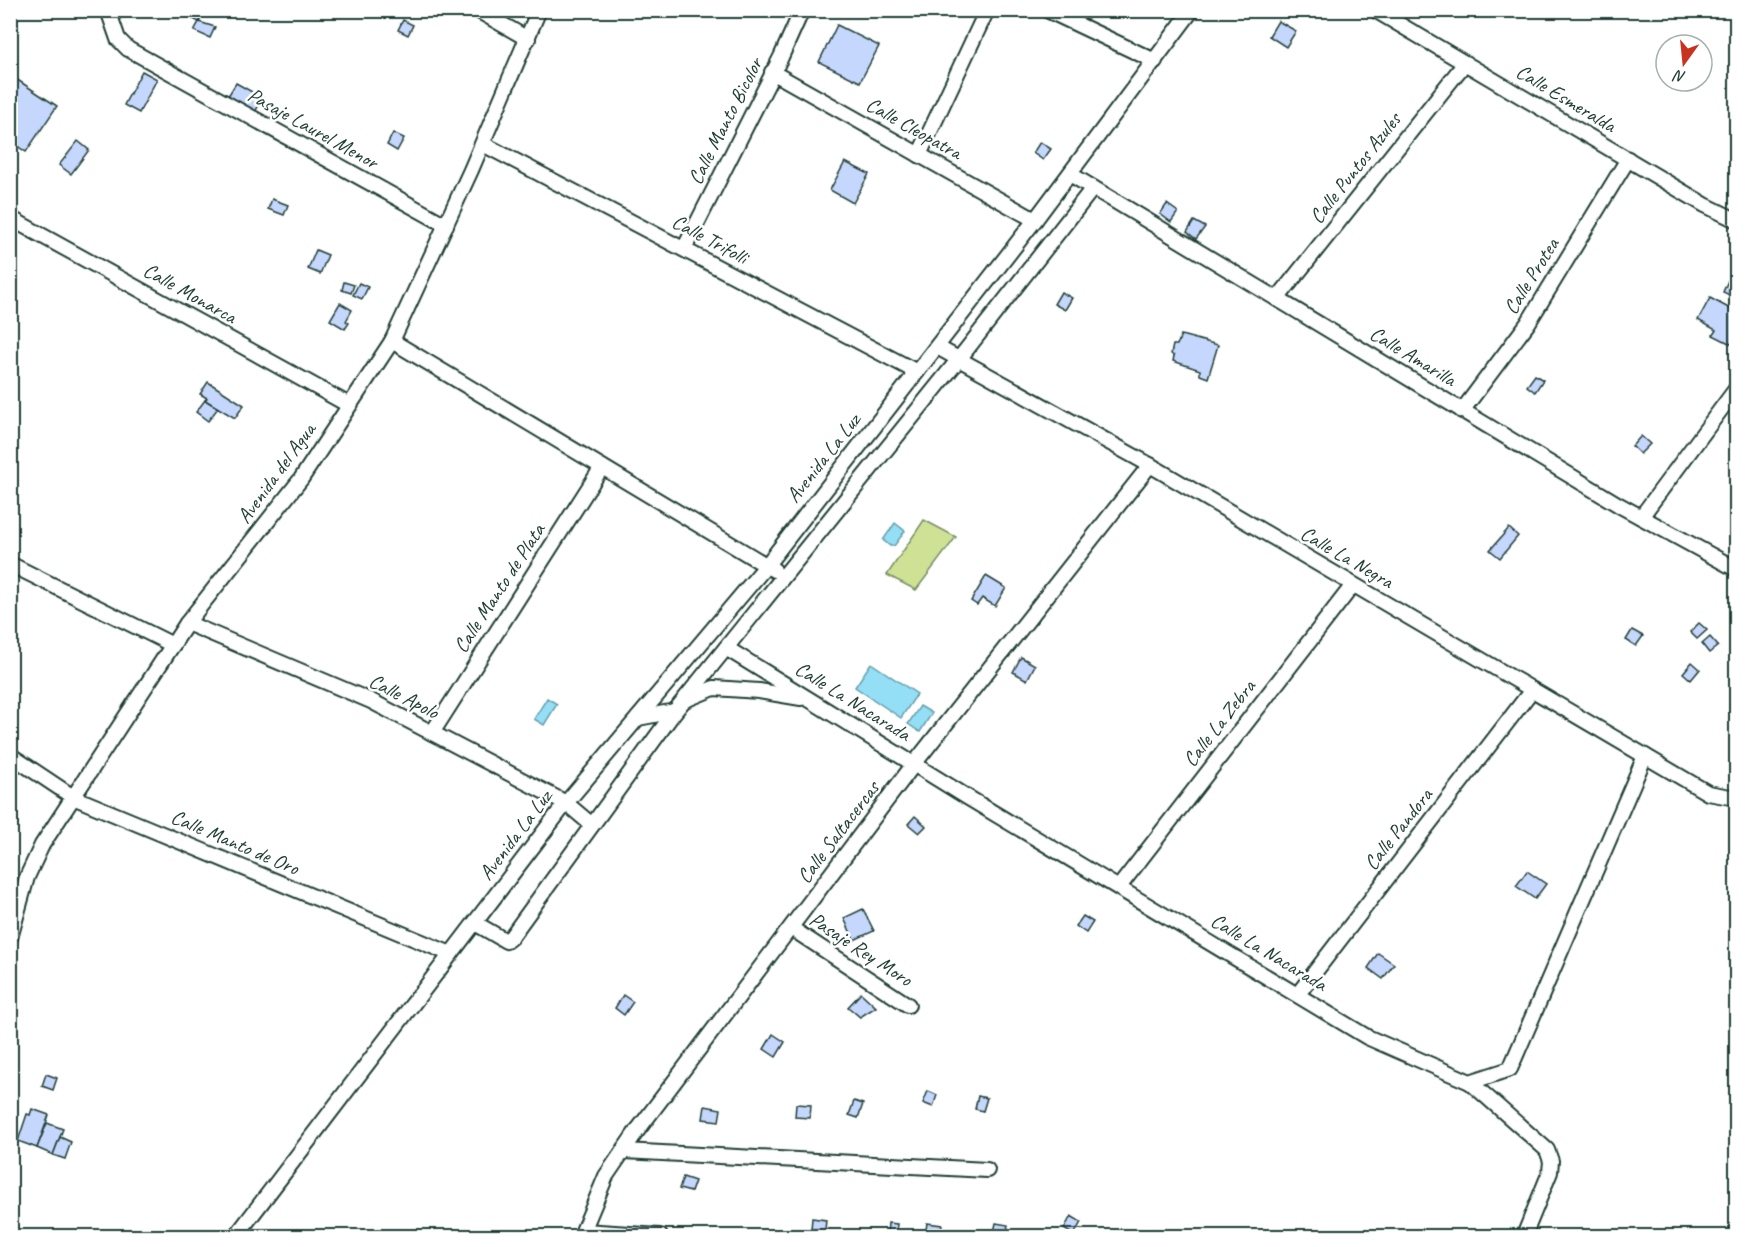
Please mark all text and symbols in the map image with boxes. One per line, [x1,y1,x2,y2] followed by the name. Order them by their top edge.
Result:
[1654,33,1714,93] north arrow
[682,51,769,189] street label: Calle Manto Bicolor
[1511,58,1622,139] street label: Calle Esmeralda
[1670,65,1688,87] text: N
[243,81,384,175] street label: Pasaje Laurel Menor
[862,91,969,166] street label: Calle Cleopatra
[1304,106,1408,229] street label: Calle Puntos Azules
[668,208,755,271] street label: Calle Trifolli
[1497,232,1565,319] street label: Calle Protea
[139,257,243,330] street label: Calle Monarca
[1365,320,1462,393] street label: Calle Amarilla
[780,406,867,508] street label: Avenida La Luz
[231,416,322,528] street label: Avenida del Agua
[448,517,551,658] street label: Calle Manto de Plata
[1296,520,1399,595] street label: Calle La Negra
[790,655,917,748] street label: Calle La Nacarada
[365,667,445,725] street label: Calle Apolo
[1177,673,1262,772] street label: Calle La Zebra
[791,774,886,888] street label: Calle Saltacercas
[1358,782,1439,875] street label: Calle Pandora
[473,783,559,885] street label: Avenida La Luz
[167,803,304,881] street label: Calle Manto de Oro
[805,906,919,993] street label: Pasaje Rey Moro
[1206,907,1334,998] street label: Calle La Nacarada

